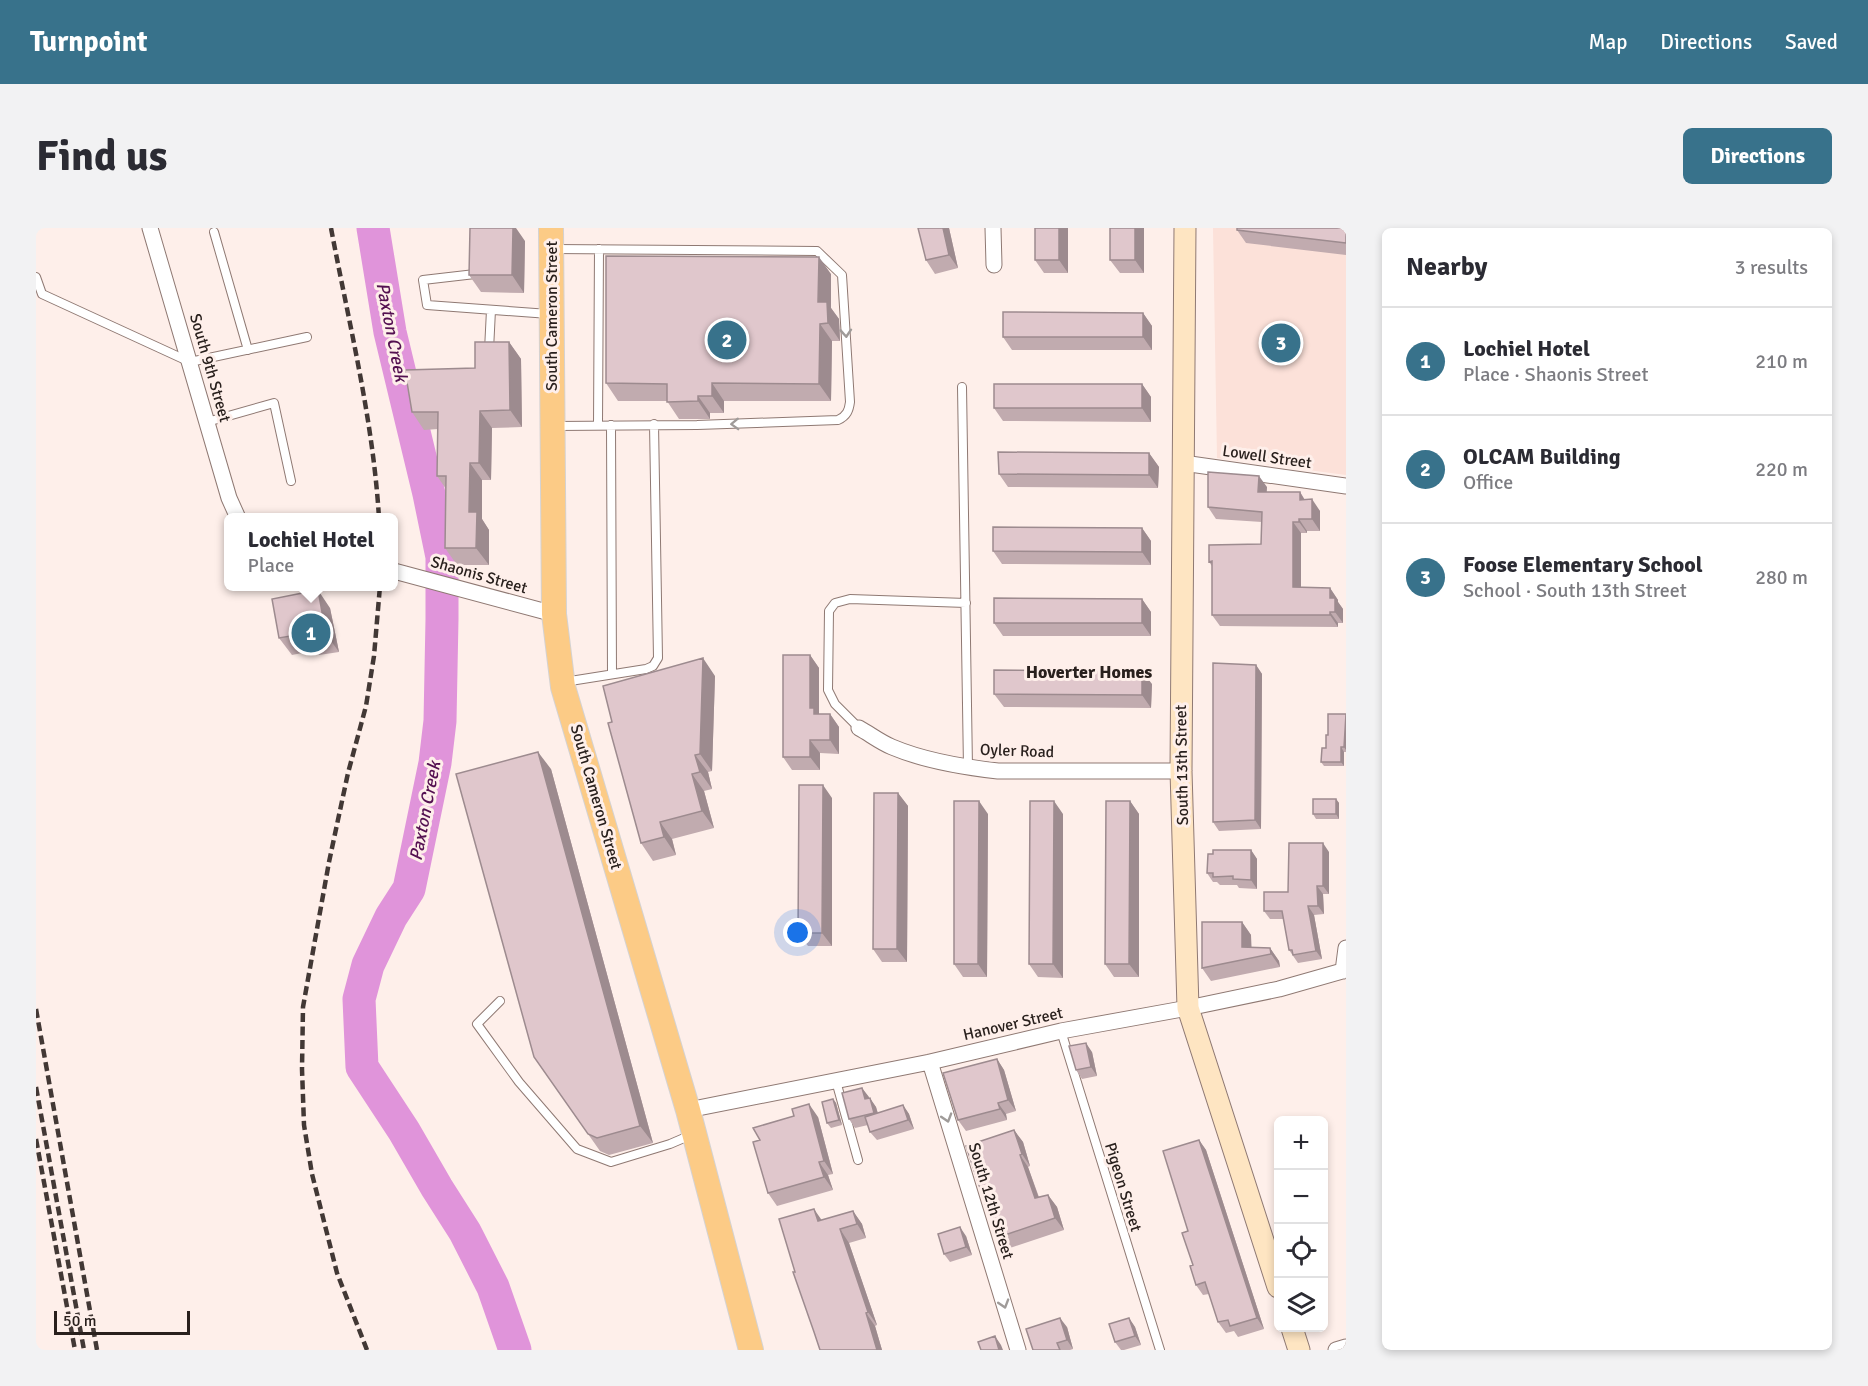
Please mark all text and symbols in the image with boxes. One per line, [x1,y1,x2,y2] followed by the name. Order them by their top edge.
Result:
[30,25,147,59] text: Turnpoint
[1589,29,1627,55] text: Map
[1660,29,1752,55] text: Directions
[1785,29,1838,55] text: Saved
[1683,128,1832,184] button: Directions
[36,131,167,182] text: Find us
[542,241,562,391] street label: South Cameron Street
[1406,251,1487,283] text: Nearby
[1735,255,1808,280] text: 3 results
[372,280,413,385] water label: Paxton Creek
[185,311,235,425] street label: South 9th Street
[708,318,746,362] pin: 2
[1262,320,1300,366] pin: 3
[839,329,852,338] one-way arrow
[1463,335,1590,362] text: Lochiel Hotel
[1420,349,1431,374] text: 1
[1755,349,1808,374] text: 210 m
[1463,362,1649,387] text: Place · Shaonis Street
[731,418,740,430] one-way arrow
[1221,441,1313,473] street label: Lowell Street
[1463,443,1621,470] text: OLCAM Building
[1420,457,1431,482] text: 2
[1755,457,1808,482] text: 220 m
[1463,470,1513,495] text: Office
[224,513,398,591] popup
[248,526,374,553] text: Lochiel Hotel
[1463,551,1703,578] text: Foose Elementary School
[429,552,530,598] street label: Shaonis Street
[248,553,294,578] text: Place
[1420,565,1431,590] text: 3
[1755,565,1808,590] text: 280 m
[1463,578,1687,603] text: School · South 13th Street
[292,610,330,656] pin: 1
[1026,661,1152,683] district label: Hoverter Homes
[1171,704,1193,825] street label: South 13th Street
[566,722,626,872] street label: South Cameron Street
[980,740,1054,762] street label: Oyler Road
[405,758,446,863] water label: Paxton Creek
[783,918,812,947] your location
[961,1003,1065,1045] street label: Hanover Street
[940,1112,952,1123] one-way arrow
[1274,1116,1328,1332] map controls
[1274,1116,1328,1170] button: +
[964,1140,1018,1262] street label: South 12th Street
[1100,1140,1146,1234] street label: Pigeon Street
[1274,1170,1328,1224] button: −
[1274,1224,1328,1278] button: locate
[1274,1278,1328,1332] button: layers
[997,1299,1009,1309] one-way arrow
[54,1308,190,1336] scale bar
[63,1311,97,1331] text: 50 m

